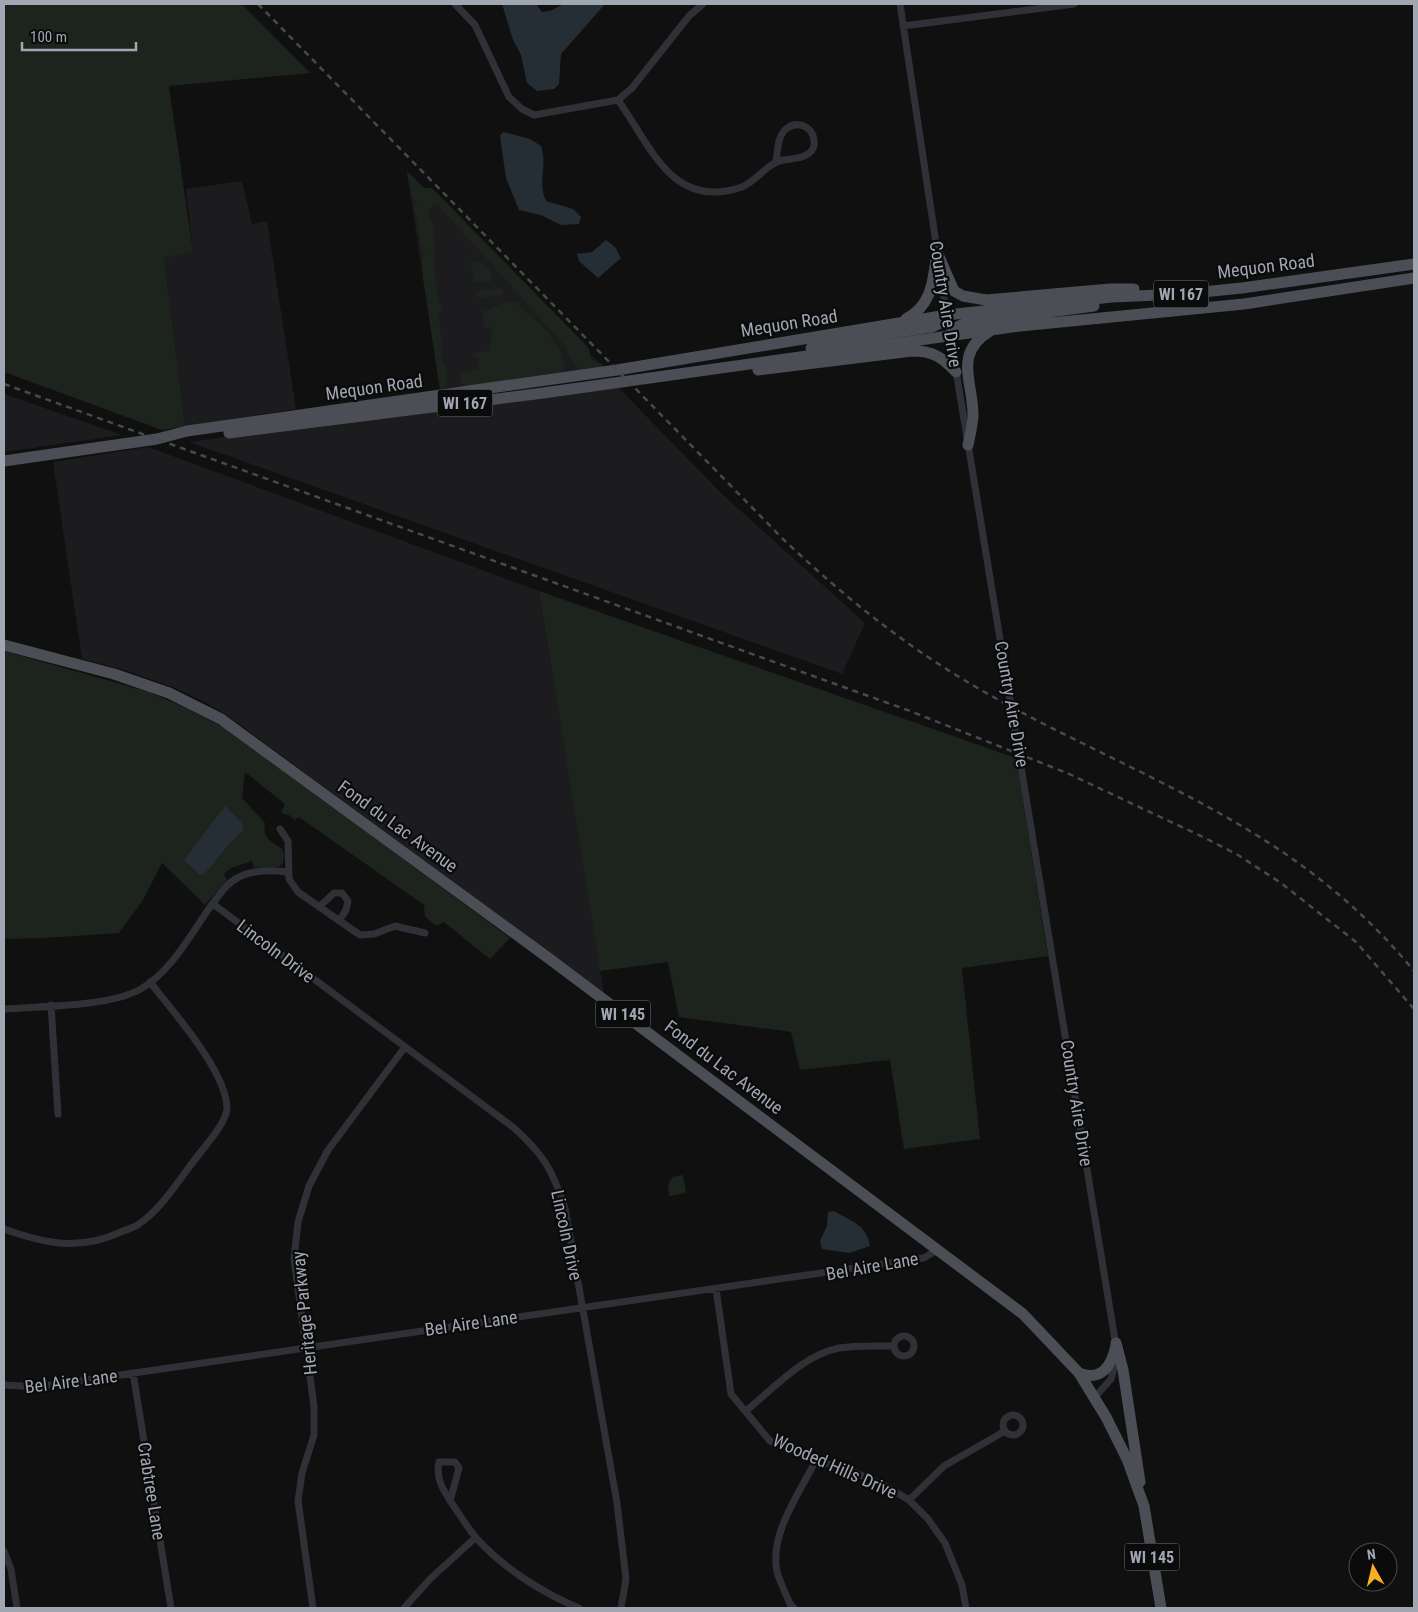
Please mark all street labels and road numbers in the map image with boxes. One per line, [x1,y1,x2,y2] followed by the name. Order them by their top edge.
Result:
[926,239,966,369] street label: Country Aire Drive
[1216,250,1316,282] street label: Mequon Road
[1154,280,1208,308] road number: WI 167
[739,305,839,341] street label: Mequon Road
[324,370,424,404] street label: Mequon Road
[438,389,492,416] road number: WI 167
[991,639,1033,769] street label: Country Aire Drive
[334,776,462,876] street label: Fond du Lac Avenue
[233,915,319,987] street label: Lincoln Drive
[596,1001,650,1028] road number: WI 145
[661,1016,787,1118] street label: Fond du Lac Avenue
[1057,1038,1097,1168] street label: Country Aire Drive
[547,1188,587,1282] street label: Lincoln Drive
[824,1248,920,1284] street label: Bel Aire Lane
[287,1250,321,1376] street label: Heritage Parkway
[423,1306,519,1340] street label: Bel Aire Lane
[23,1365,119,1397] street label: Bel Aire Lane
[770,1429,900,1503] street label: Wooded Hills Drive
[134,1441,170,1541] street label: Crabtree Lane
[1124,1544,1180,1570] road number: WI 145

